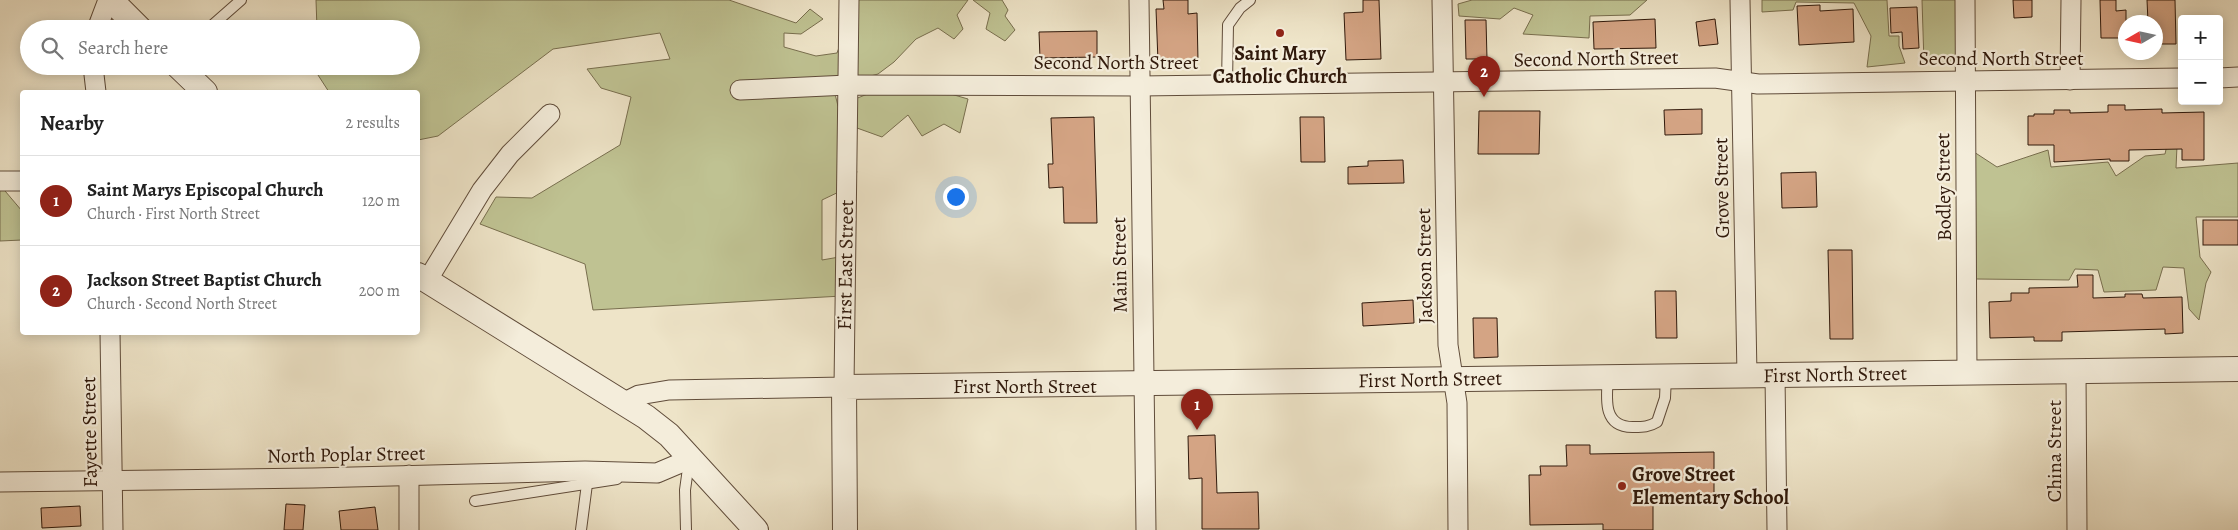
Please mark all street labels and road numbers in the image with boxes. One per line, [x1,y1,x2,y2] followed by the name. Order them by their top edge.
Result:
[1513,44,1679,73] street label: Second North Street
[1919,45,2084,72] street label: Second North Street
[1034,49,1199,76] street label: Second North Street
[1929,132,1958,241] street label: Bodley Street
[1707,137,1736,239] street label: Grove Street
[831,199,860,330] street label: First East Street
[1410,207,1439,324] street label: Jackson Street
[1105,216,1134,313] street label: Main Street
[1763,360,1908,389] street label: First North Street
[1358,365,1503,394] street label: First North Street
[953,373,1097,400] street label: First North Street
[75,376,104,488] street label: Fayette Street
[2041,399,2068,502] street label: China Street
[267,440,426,469] street label: North Poplar Street

